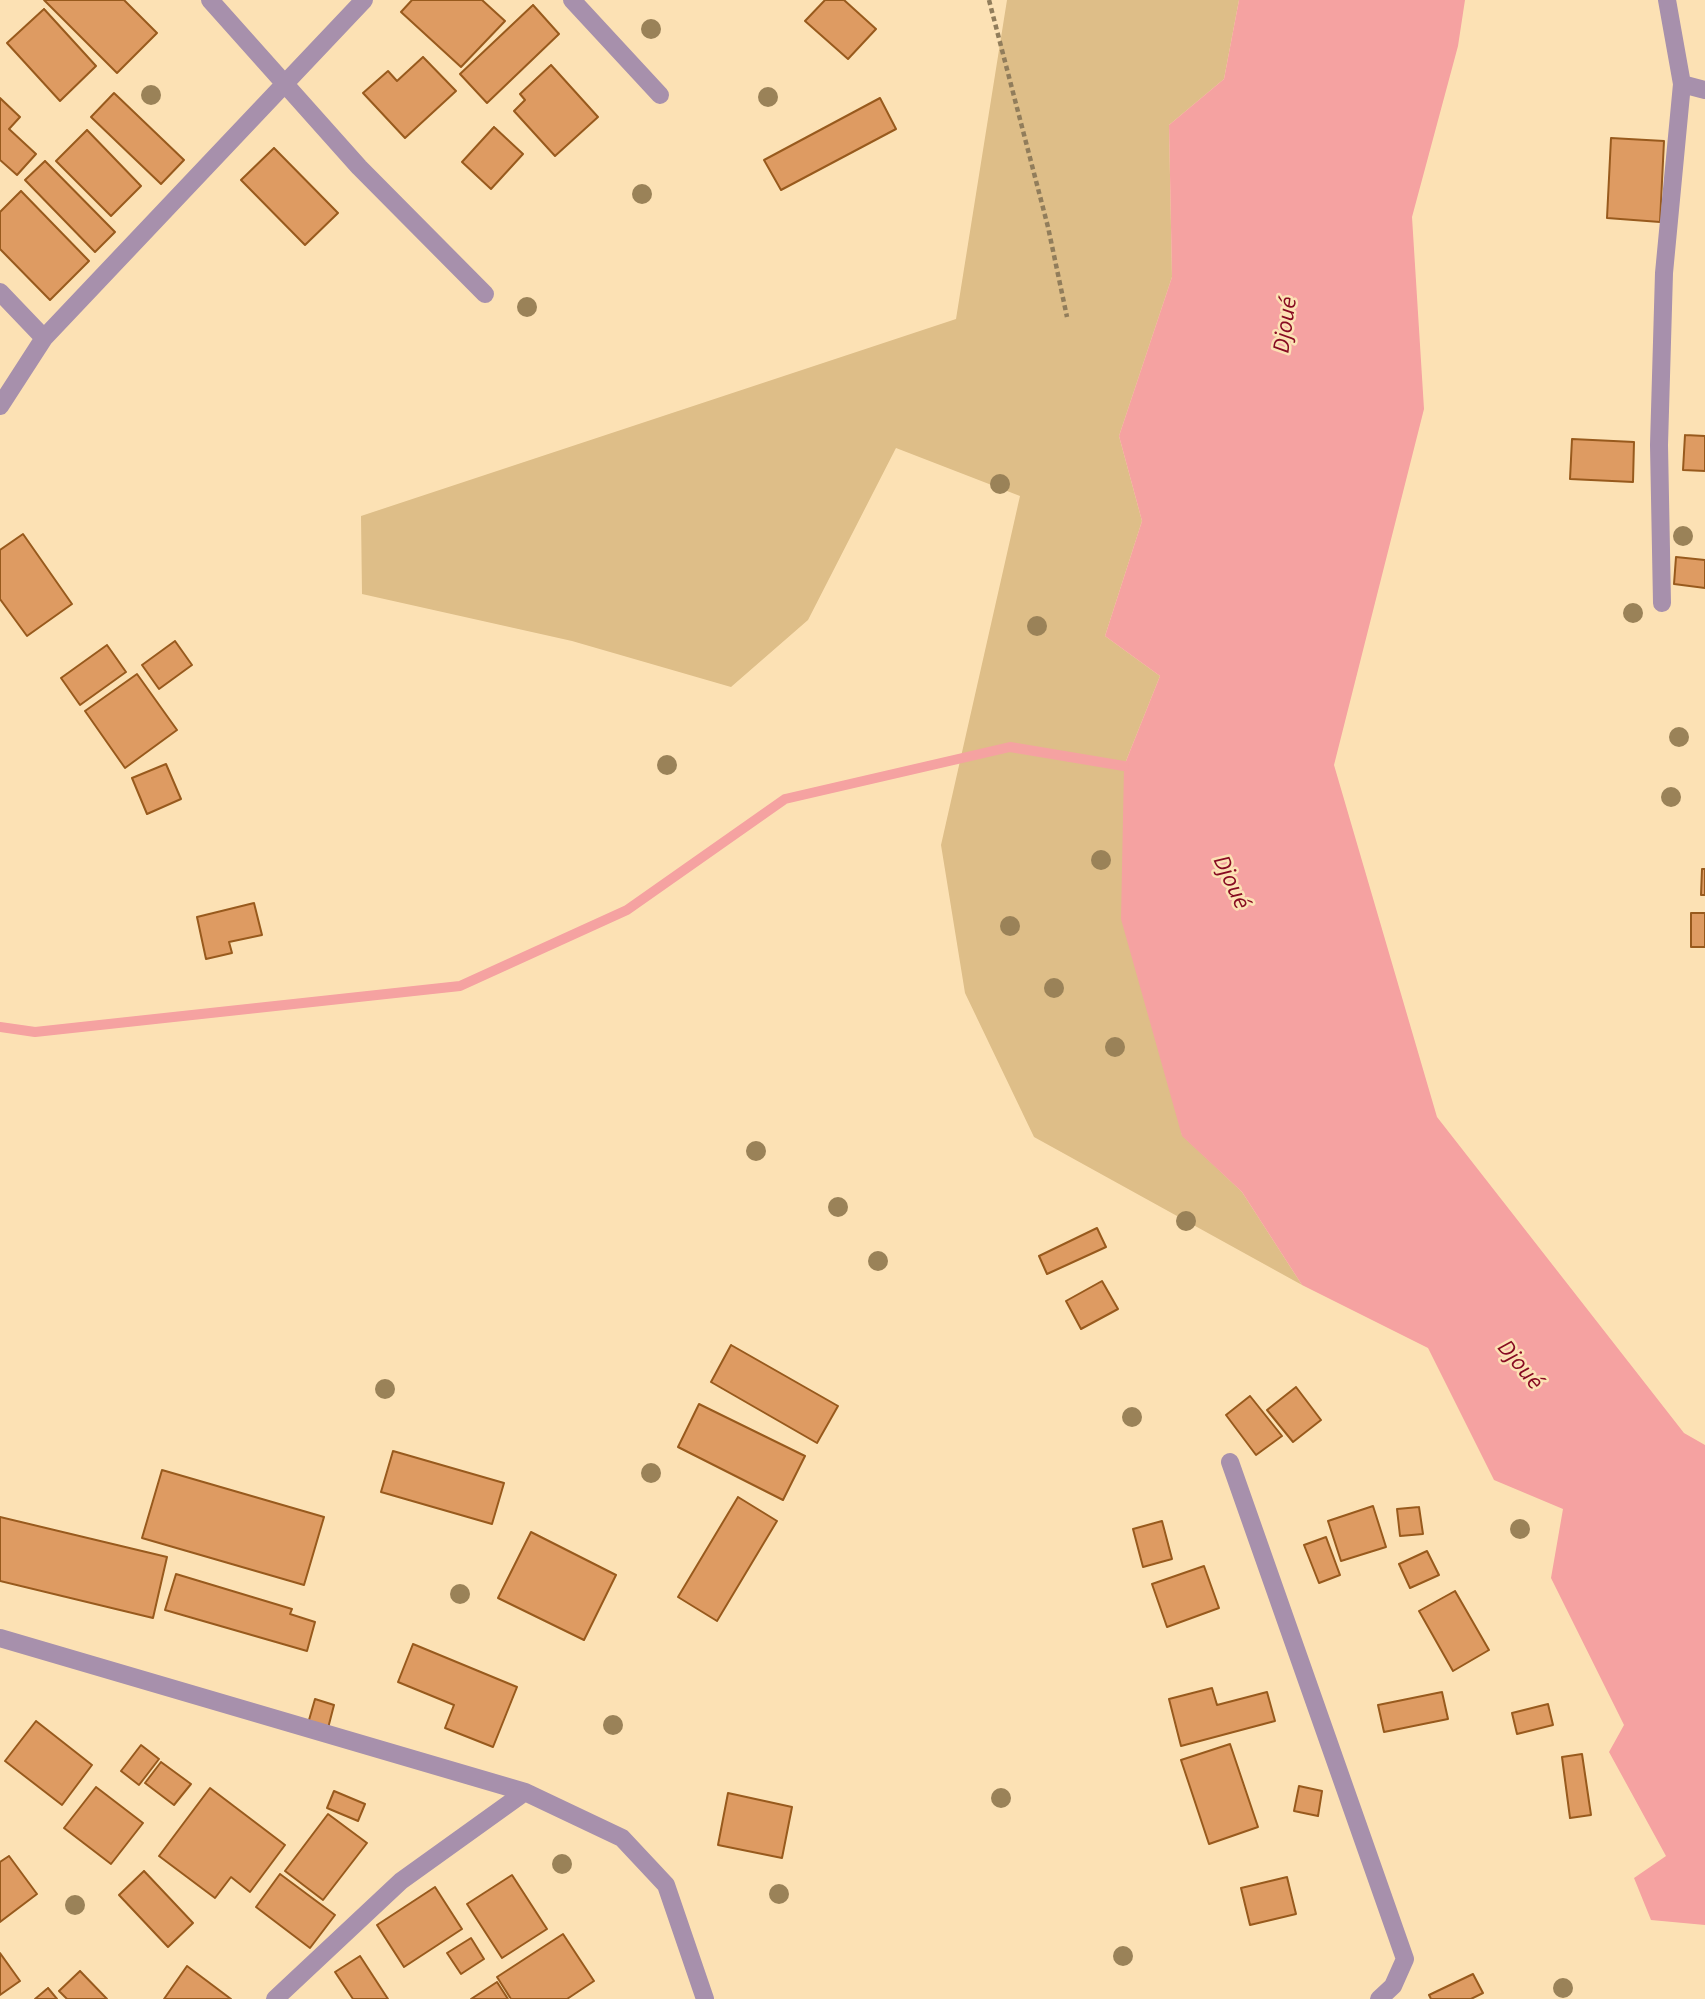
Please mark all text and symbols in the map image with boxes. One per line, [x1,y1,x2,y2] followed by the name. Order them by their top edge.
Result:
[1269,295,1305,355] water label: Djoué
[1205,851,1255,915] water label: Djoué
[1490,1335,1548,1397] water label: Djoué

